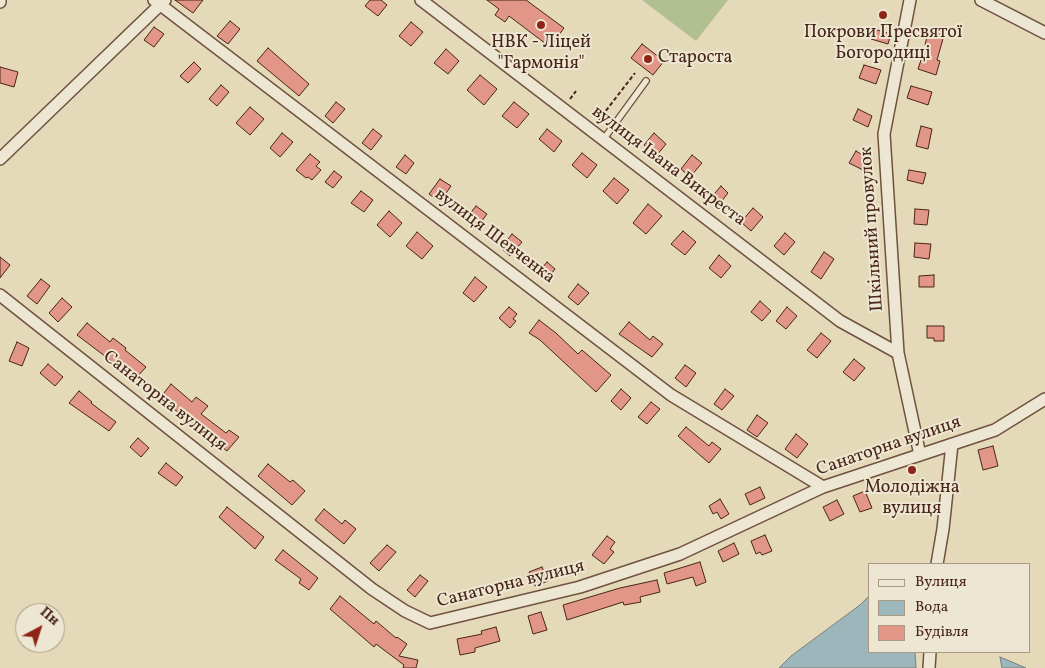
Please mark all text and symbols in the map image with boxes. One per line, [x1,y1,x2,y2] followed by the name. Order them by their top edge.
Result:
[877,9,889,21] marker: Покрови Пресвятої Богородиці
[535,19,547,31] marker: НВК - Ліцей "Гармонія"
[804,23,962,66] place label: Покрови Пресвятої Богородиці
[491,33,591,76] place label: НВК - Ліцей "Гармонія"
[658,48,733,70] place label: Староста
[642,53,654,65] marker: Староста
[587,102,749,232] street label: вулиця Івана Викреста
[856,146,890,312] street label: Шкільний провулок
[429,185,559,289] street label: вулиця Шевченка
[98,347,230,457] street label: Санаторна вулиця
[814,412,964,482] street label: Санаторна вулиця
[906,464,918,476] marker: Молодіжна вулиця
[864,478,960,520] place label: Молодіжна вулиця
[435,556,587,614] street label: Санаторна вулиця
[868,563,1030,653] legend
[915,572,966,593] text: Вулиця
[915,597,948,618] text: Вода
[15,603,65,653] north arrow
[36,603,63,631] text: Пн
[915,622,969,643] text: Будівля

